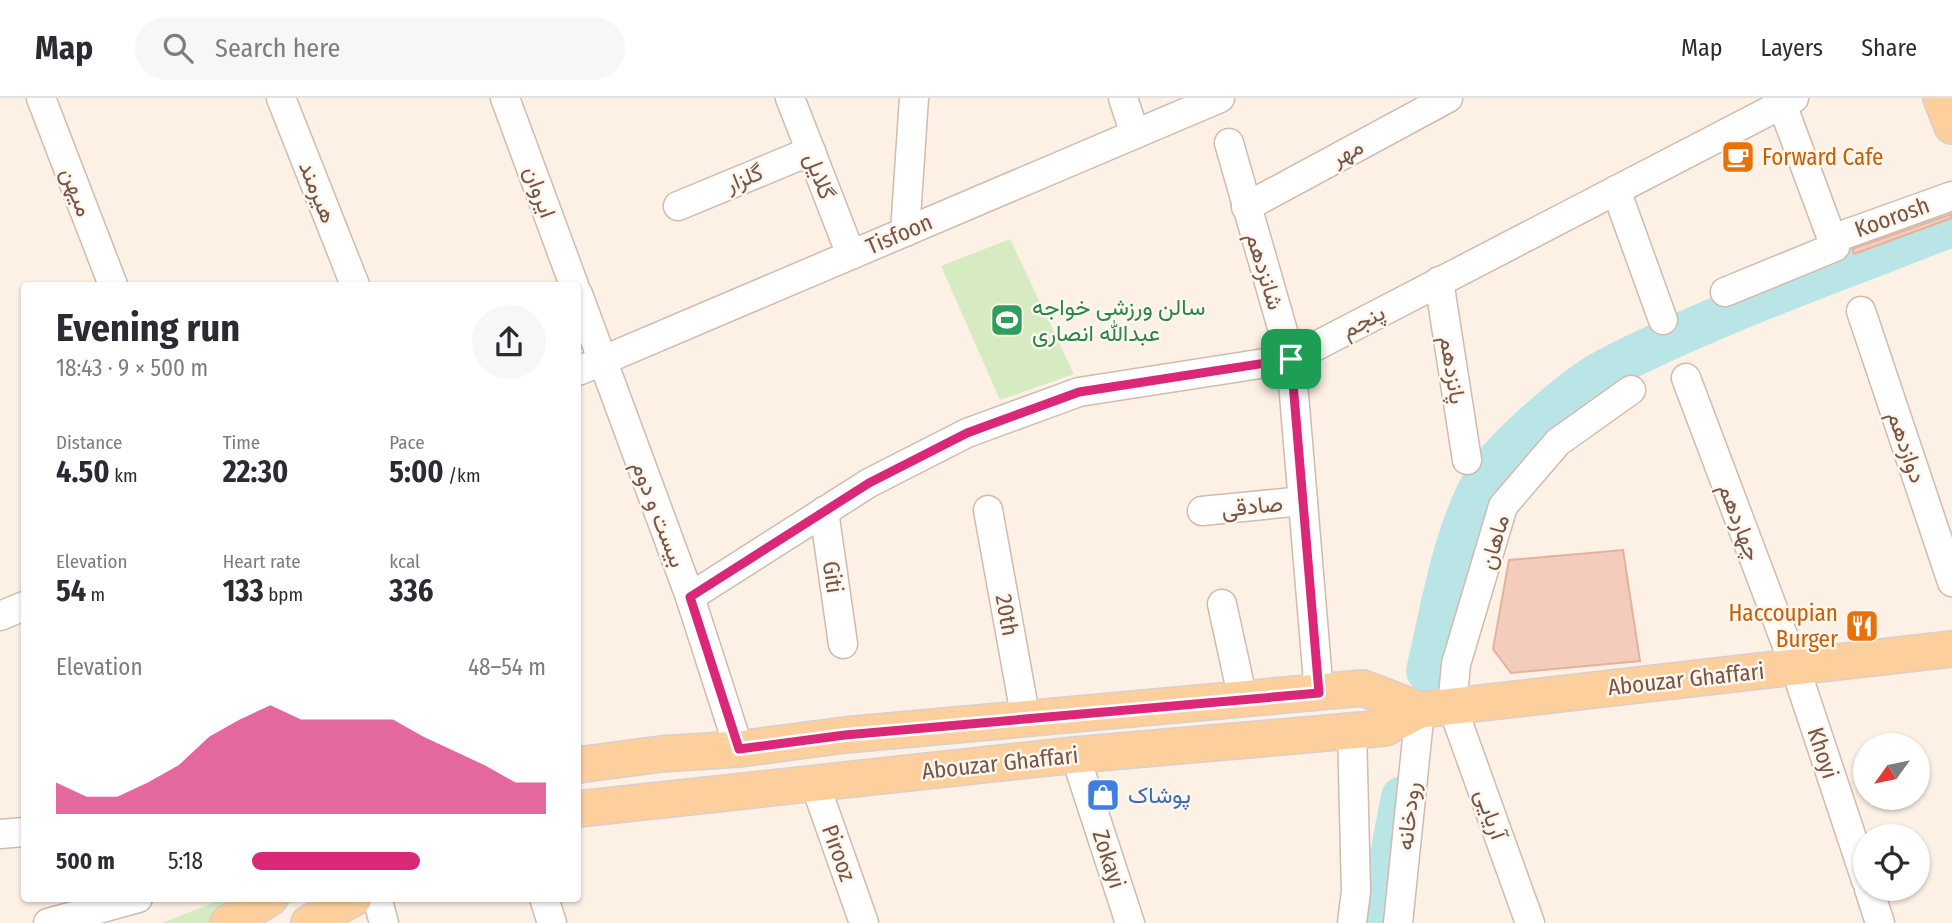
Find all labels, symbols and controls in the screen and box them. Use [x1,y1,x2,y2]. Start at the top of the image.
search box [135,17,625,80]
text: Map [35,28,93,68]
icon: search [159,29,197,67]
text: Search here [215,33,340,64]
text: Map [1681,34,1723,62]
text: Layers [1761,34,1823,62]
text: Share [1861,34,1917,62]
street label: مهر [1325,132,1368,173]
cafe icon: Forward Cafe [1719,138,1757,176]
place label: Forward Cafe [1762,143,1883,171]
street label: گلایل [798,149,842,203]
street label: هیرمند [292,157,343,227]
street label: گلزار [720,158,767,199]
street label: ایروان [517,162,562,222]
street label: میهن [54,164,99,221]
street label: Koorosh [1851,191,1933,243]
street label: Tisfoon [862,208,936,260]
street label: شانزدهم [1239,229,1290,313]
place label: سالن ورزشی خواجه عبدالله انصاری [1032,293,1205,348]
street label: پنجم [1336,298,1390,346]
sports icon: سالن ورزشی خواجه عبدالله انصاری [988,301,1026,339]
text: Evening run [56,305,240,351]
button: share [472,305,546,379]
pin [1261,329,1321,389]
street label: پانزدهم [1432,334,1472,406]
icon: arrive [1272,340,1310,378]
text: 18:43 · 9 × 500 m [56,354,208,382]
street label: دوازدهم [1881,407,1932,487]
text: Distance [56,431,123,454]
text: Time [223,431,260,454]
text: Pace [389,431,425,454]
text: 4.50 [56,454,110,490]
text: 22:30 [223,454,288,490]
text: 5:00 [389,454,444,490]
street label: بیست و دوم [625,457,692,572]
text: km [110,464,138,487]
text: /km [444,464,481,487]
street label: چهاردهم [1711,479,1768,565]
street label: صادقی [1220,489,1284,523]
street label: ماهان [1473,511,1515,573]
text: Elevation [56,550,128,573]
text: Heart rate [223,550,301,573]
text: kcal [389,550,420,573]
street label: Giti [817,559,849,595]
text: 54 [56,573,86,609]
text: 133 [223,573,264,609]
text: 336 [389,573,433,609]
text: m [86,583,105,606]
text: bpm [264,583,303,606]
street label: 20th [990,592,1024,638]
place label: Haccoupian Burger [1728,599,1838,653]
restaurant icon: Haccoupian Burger [1843,607,1881,645]
text: Elevation [56,653,143,681]
text: 48–54 m [468,653,546,681]
street label: Abouzar Ghaffari [1606,657,1766,701]
street label: Khoyi [1802,724,1844,782]
north arrow [1853,733,1930,810]
map controls [1853,733,1930,901]
street label: Abouzar Ghaffari [920,741,1080,785]
shop icon: پوشاک [1084,776,1122,814]
street label: رودخانه [1390,780,1427,852]
place label: پوشاک [1128,781,1191,811]
street label: آریایی [1468,785,1514,845]
street label: Pirooz [816,821,862,885]
button: locate [1853,824,1930,901]
street label: Zokayi [1086,826,1132,892]
text: 500 m [56,847,115,875]
text: 5:18 [168,847,203,875]

